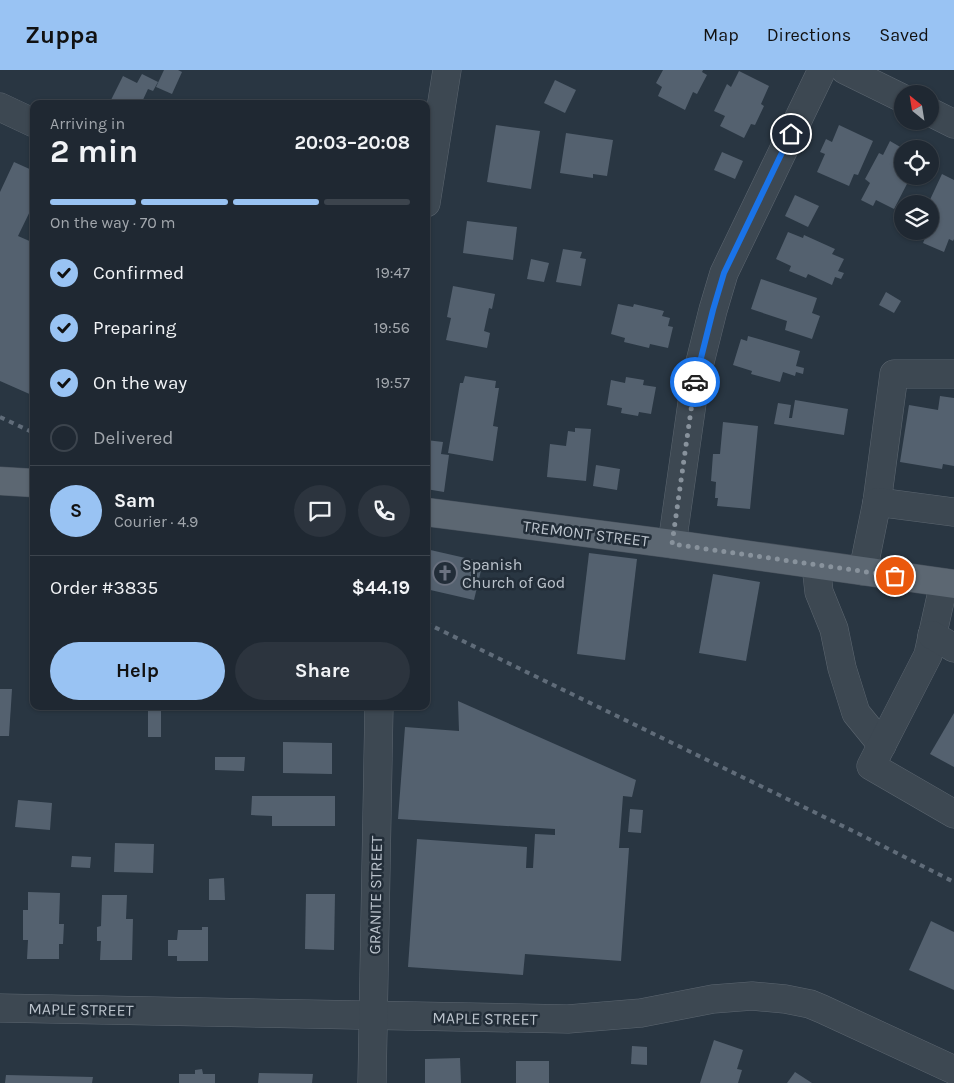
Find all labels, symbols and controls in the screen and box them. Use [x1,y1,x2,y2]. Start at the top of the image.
text: Zuppa [25,21,98,49]
text: Map [703,24,739,46]
text: Directions [767,24,851,46]
text: Saved [879,24,929,46]
north arrow [894,85,939,130]
map controls [894,85,939,240]
pin [770,113,812,155]
text: Arriving in [50,114,125,133]
icon: home [777,120,805,148]
text: 20:03–20:08 [295,132,410,154]
text: 2 min [50,133,138,170]
button: locate [894,140,939,185]
button: layers [894,195,939,240]
text: On the way · 70 m [50,213,176,232]
icon: check [50,259,78,287]
text: Confirmed [93,262,184,284]
text: 19:47 [375,263,410,282]
icon: check [50,314,78,342]
text: Preparing [93,317,176,339]
text: 19:56 [374,318,410,337]
courier [670,357,720,407]
icon: car [681,368,709,396]
icon: check [50,369,78,397]
text: On the way [93,372,187,394]
text: 19:57 [375,373,410,392]
text: Delivered [93,427,173,449]
button: chat [294,485,346,537]
button: phone [358,485,410,537]
text: Sam [114,490,155,512]
text: S [70,500,82,522]
text: Courier · 4.9 [114,512,198,531]
street label: TREMONT STREET [522,516,650,551]
place label: Spanish Church of God [462,555,565,592]
pin [874,555,916,597]
church icon: Spanish Church of God [432,560,458,586]
icon: bag [881,562,909,590]
text: Order #3835 [50,577,158,599]
text: $44.19 [352,577,410,599]
button: Help [50,642,225,700]
button: Share [235,642,410,700]
street label: GRANITE STREET [365,835,386,955]
street label: MAPLE STREET [28,999,134,1020]
street label: MAPLE STREET [432,1008,538,1029]

